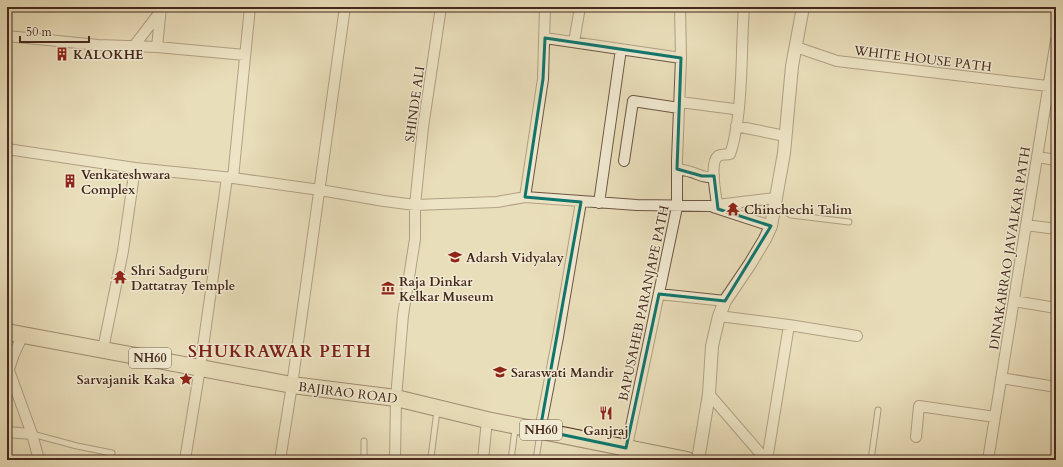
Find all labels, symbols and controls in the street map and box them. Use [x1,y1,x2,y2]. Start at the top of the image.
scale bar [20,18,89,44]
text: 50 m [26,24,53,40]
street label: WHITE HOUSE PATH [852,41,993,76]
building icon: KALOKHE [54,46,70,62]
place label: KALOKHE [73,46,143,64]
street label: SHINDE ALI [401,65,429,143]
street label: DINAKARRAO JAVALKAR PATH [985,145,1035,351]
place label: Venkateshwara Complex [81,166,171,199]
building icon: Venkateshwara Complex [62,173,78,189]
temple icon: Chinchechi Talim [725,201,741,217]
place label: Chinchechi Talim [744,201,852,219]
street label: BAPUSAHEB PARANJAPE PATH [614,203,674,403]
school or university icon: Adarsh Vidyalay [447,249,463,265]
place label: Adarsh Vidyalay [466,249,564,267]
place label: Shri Sadguru Dattatray Temple [131,262,235,295]
temple icon: Shri Sadguru Dattatray Temple [112,269,128,285]
place label: Raja Dinkar Kelkar Museum [399,273,494,306]
museum icon: Raja Dinkar Kelkar Museum [380,280,396,296]
district label: SHUKRAWAR PETH [188,340,372,363]
road number: NH60 [129,348,171,368]
school or university icon: Saraswati Mandir [492,364,508,380]
place label: Saraswati Mandir [511,364,615,382]
place label: Sarvajanik Kaka [77,371,176,389]
place icon: Sarvajanik Kaka [178,371,194,387]
street label: BAJIRAO ROAD [297,378,399,408]
restaurant icon: Ganjraj [598,405,614,421]
road number: NH60 [520,420,562,440]
place label: Ganjraj [583,422,629,440]

